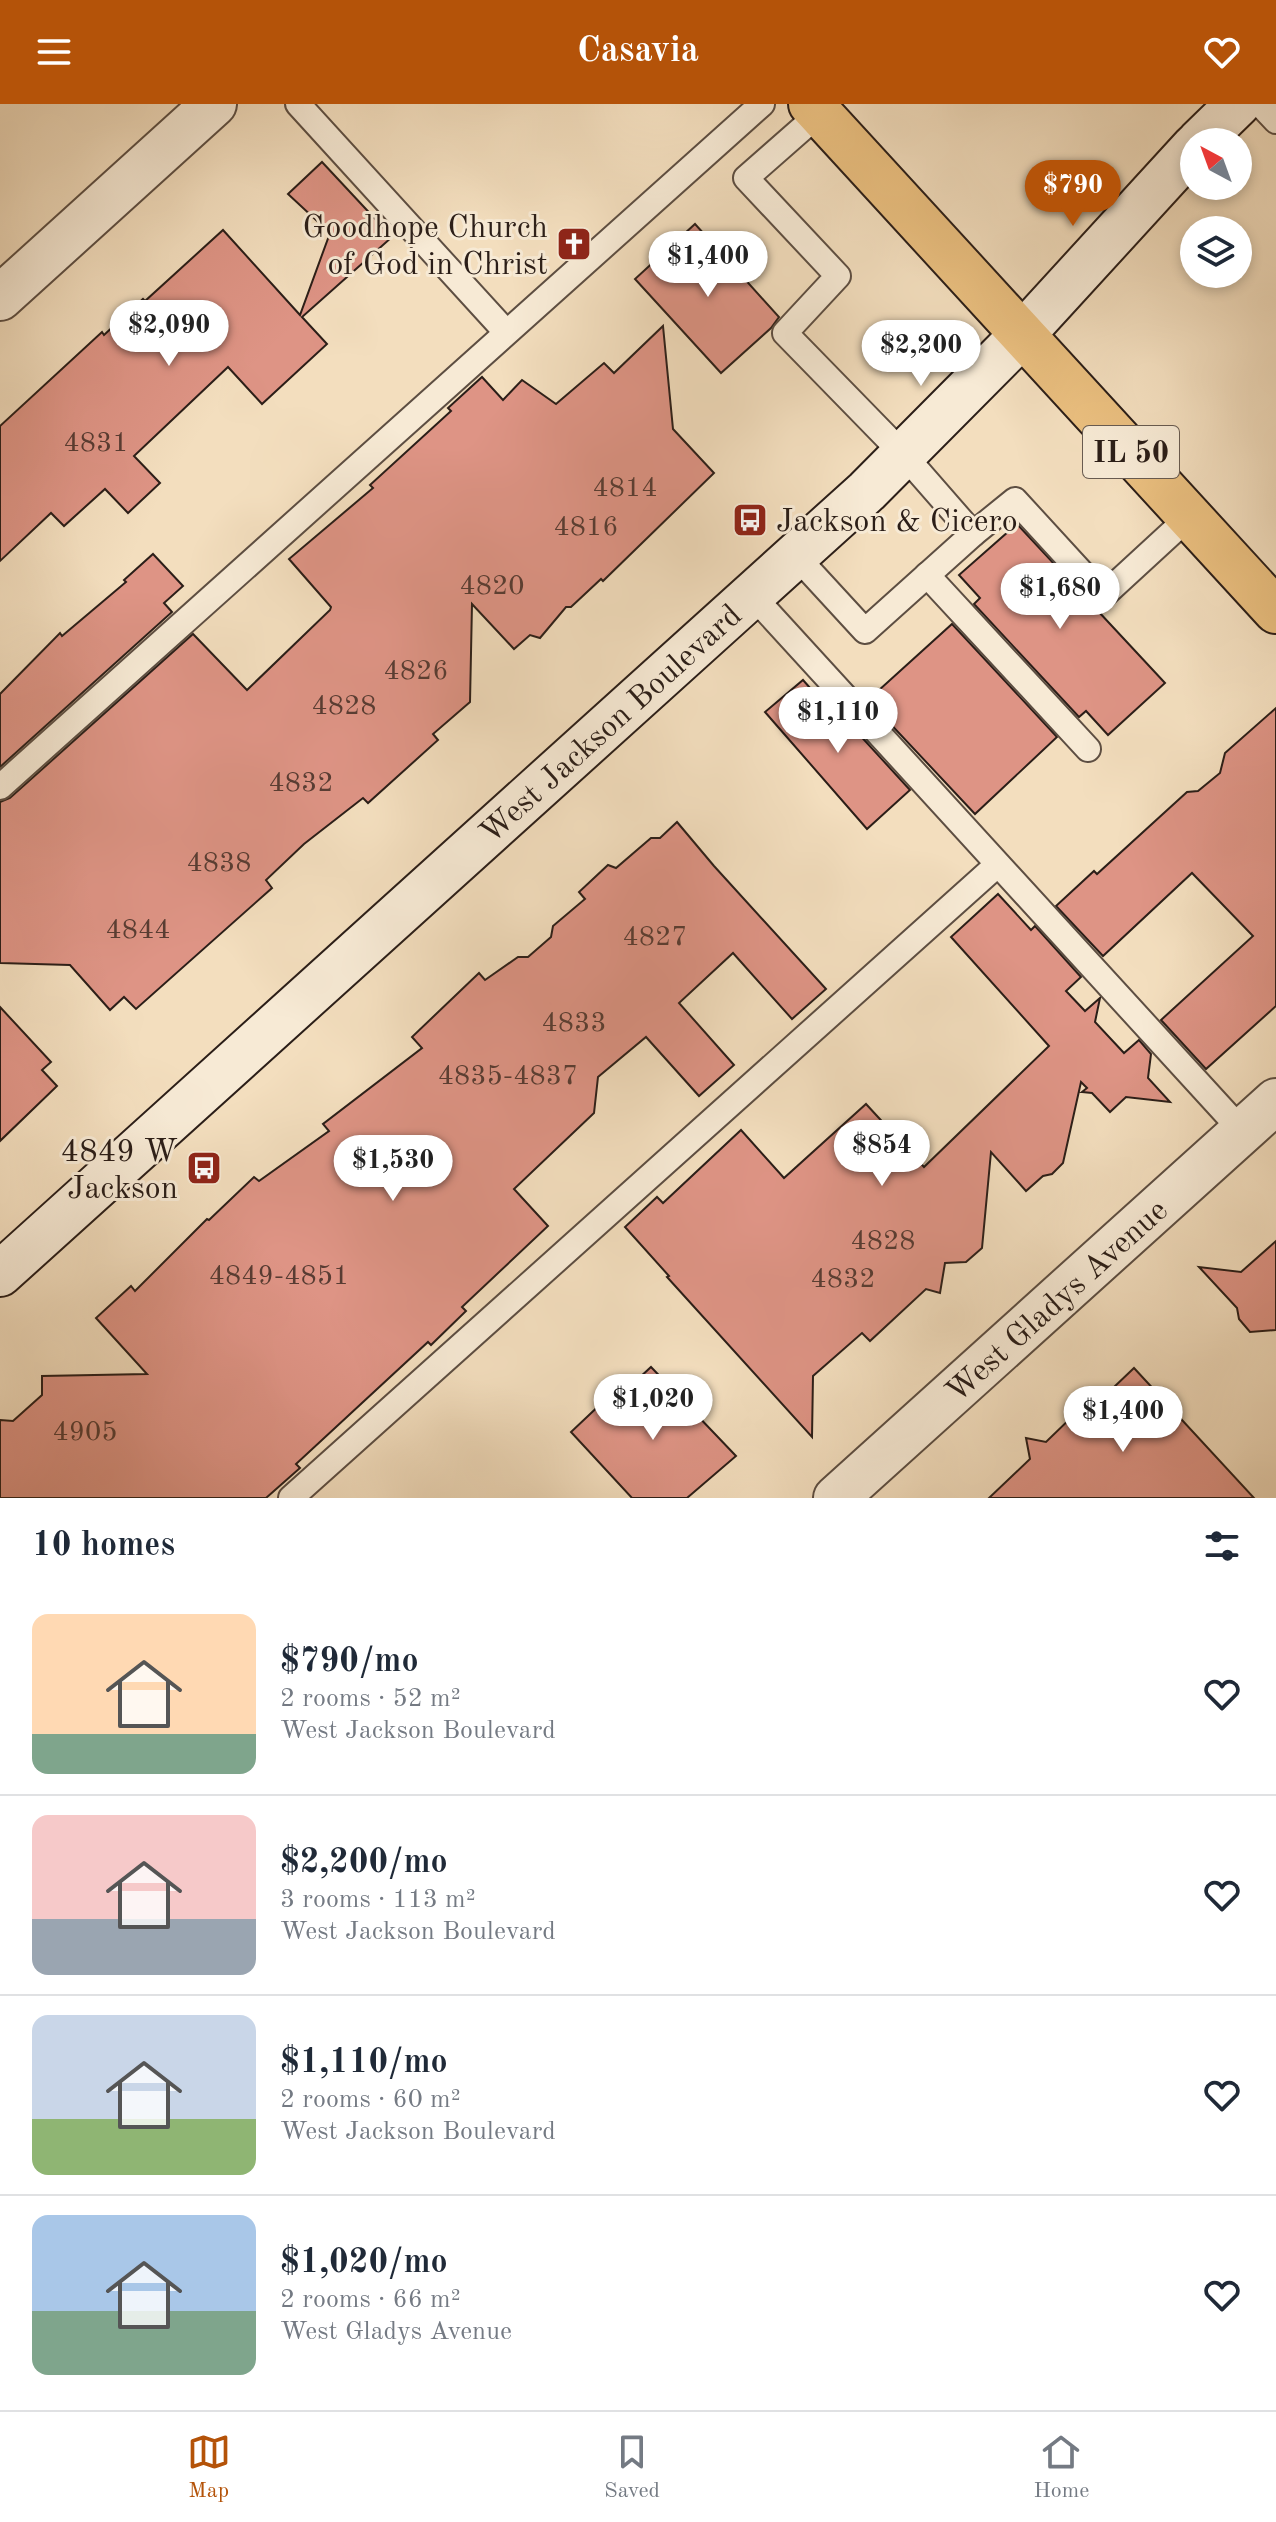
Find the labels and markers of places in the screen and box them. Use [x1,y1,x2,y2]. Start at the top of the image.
pin: $790 [1026,160,1120,228]
place label: Goodhope Church of God in Christ [303,213,548,282]
church icon: Goodhope Church of God in Christ [555,225,593,263]
pin: $1,400 [643,231,773,299]
pin: $2,090 [104,300,234,368]
pin: $2,200 [856,320,986,388]
bus stop icon: Jackson & Cicero [731,501,769,539]
place label: Jackson & Cicero [776,507,1018,539]
pin: $1,680 [995,563,1125,631]
pin: $1,110 [773,687,903,755]
pin: $854 [835,1120,929,1188]
pin: $1,530 [328,1135,458,1203]
place label: 4849 W Jackson [61,1137,178,1206]
bus stop icon: 4849 W Jackson [185,1149,223,1187]
pin: $1,020 [588,1374,718,1442]
pin: $1,400 [1058,1386,1188,1454]

